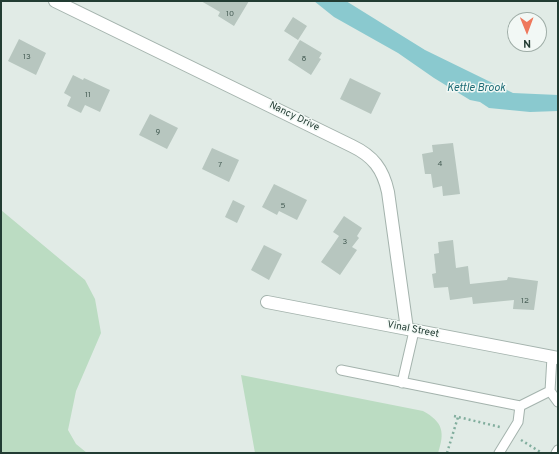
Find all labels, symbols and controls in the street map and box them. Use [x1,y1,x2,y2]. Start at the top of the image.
house number: 10 [226,9,234,19]
north arrow [507,12,547,52]
text: N [523,36,531,50]
house number: 13 [23,52,31,62]
house number: 8 [302,54,306,64]
water label: Kettle Brook [447,82,505,96]
house number: 11 [85,90,91,100]
street label: Nancy Drive [267,100,321,134]
house number: 9 [156,127,160,137]
house number: 4 [438,159,442,169]
house number: 7 [218,160,222,170]
house number: 5 [281,201,285,211]
house number: 3 [343,237,347,247]
house number: 12 [521,296,529,306]
street label: Vinal Street [386,319,440,341]

